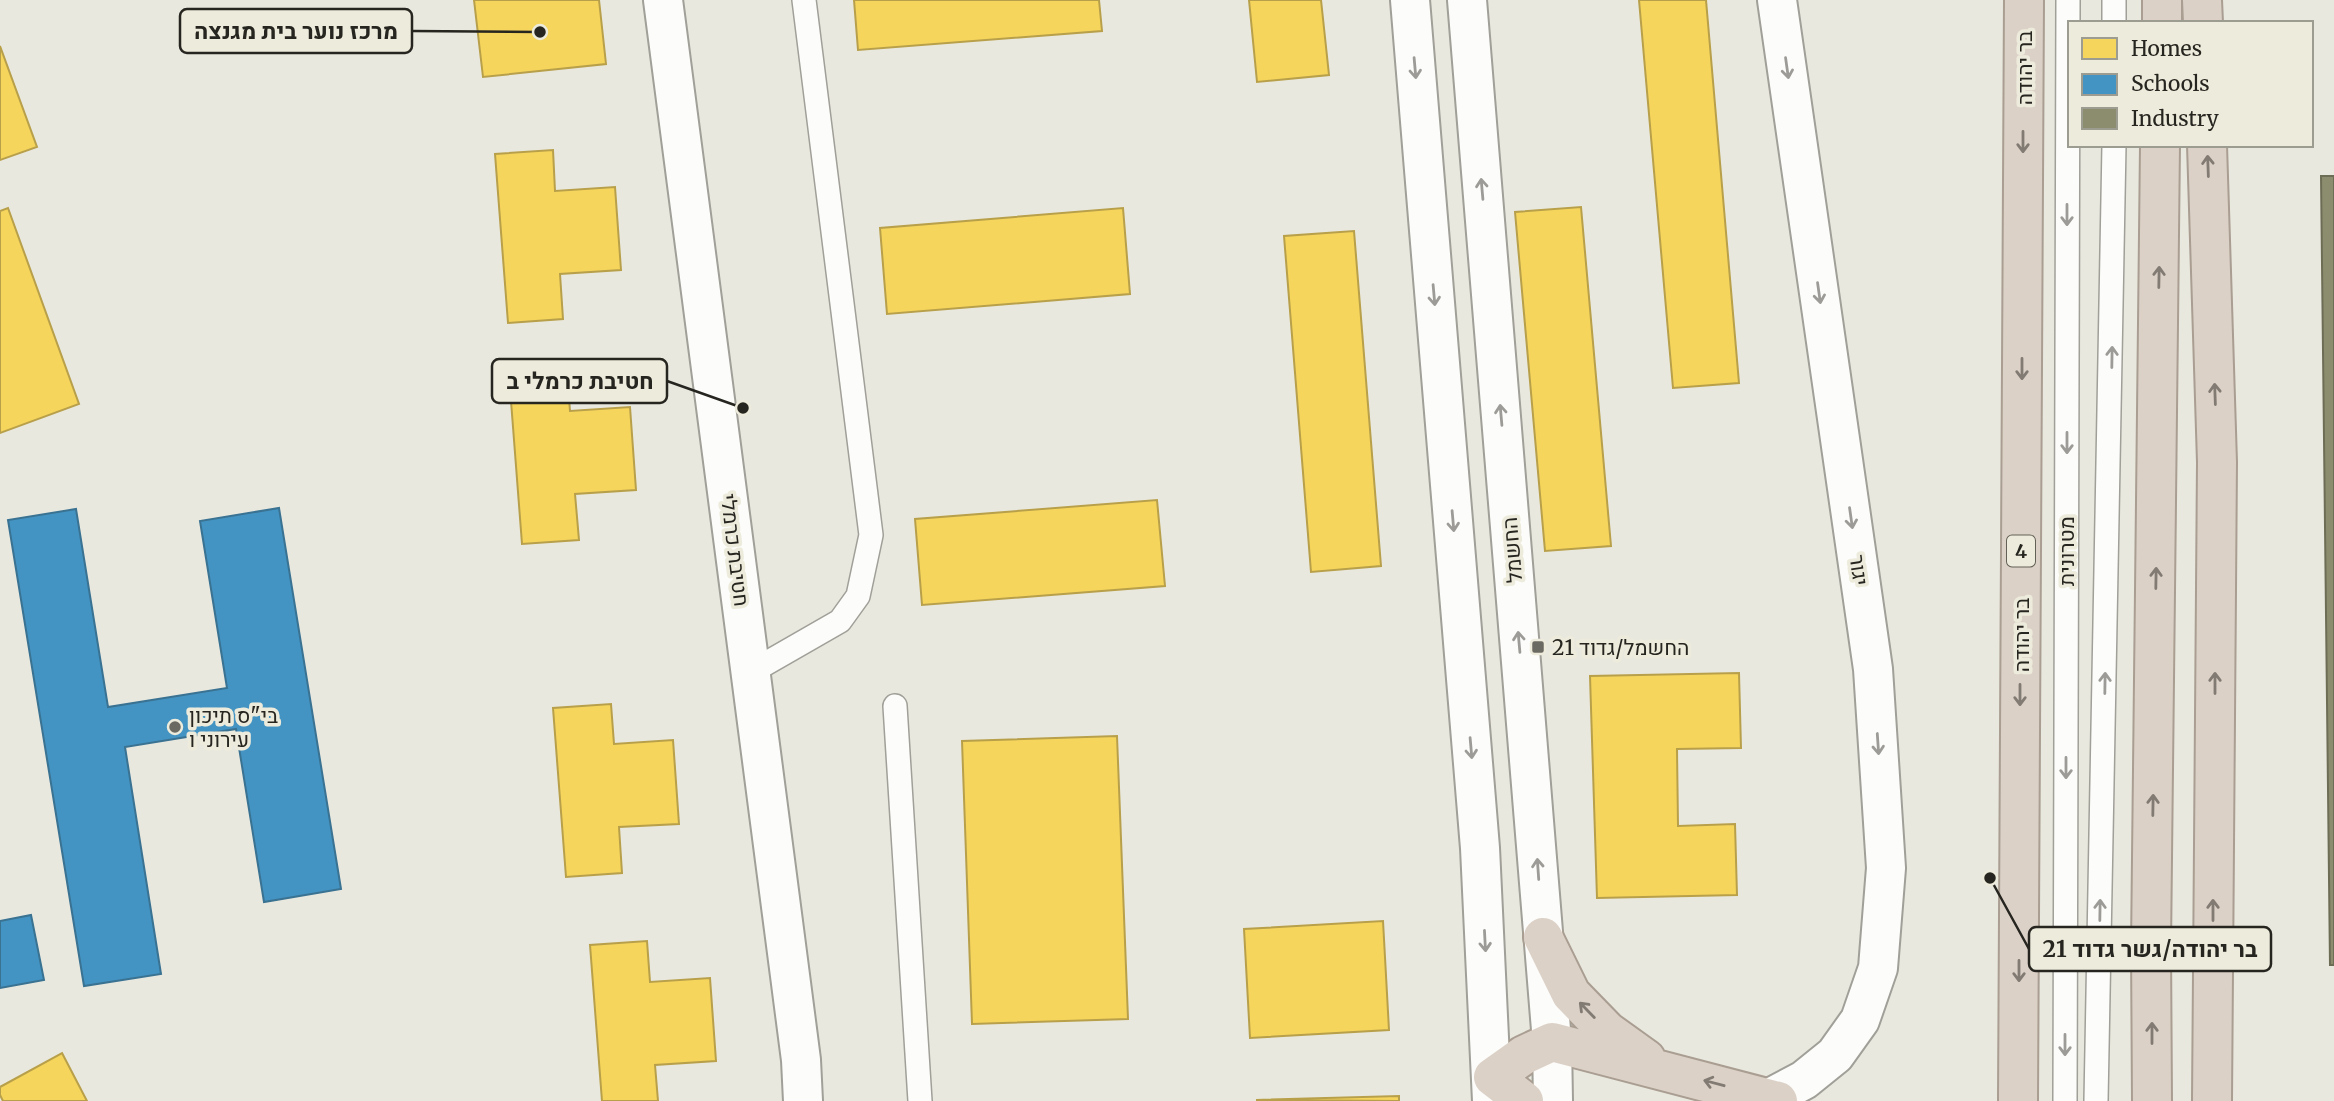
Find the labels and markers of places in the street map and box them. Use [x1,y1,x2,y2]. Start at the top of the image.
callout: מרכז נוער בית מגנצה [180,9,412,53]
callout: חטיבת כרמלי ב [492,359,667,403]
place label: החשמל/גדוד 21 [1552,634,1689,661]
marker: החשמל/גדוד 21 [1530,639,1546,655]
place label: בי"ס תיכון עירוני ו [189,702,278,753]
marker: בי"ס תיכון עירוני ו [167,719,183,735]
callout: בר יהודה/גשר גדוד 21 [2029,927,2271,971]

